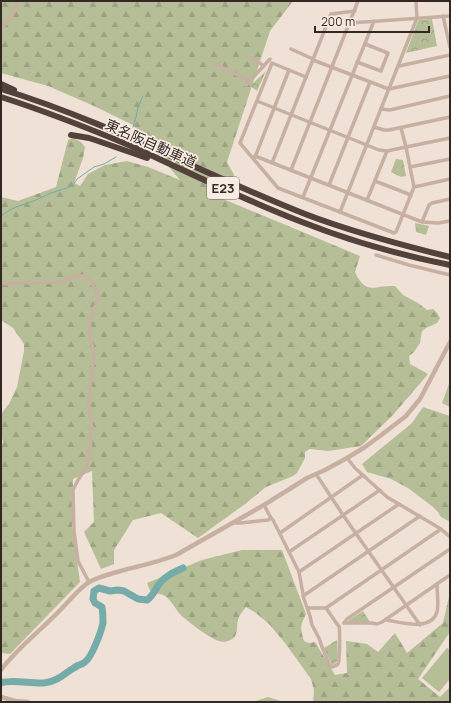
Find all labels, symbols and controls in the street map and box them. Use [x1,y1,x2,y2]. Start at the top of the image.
scale bar [315,8,429,34]
text: 200 m [321,13,355,30]
street label: 東名阪自動車道 [102,114,200,172]
road number: E23 [207,177,239,199]

